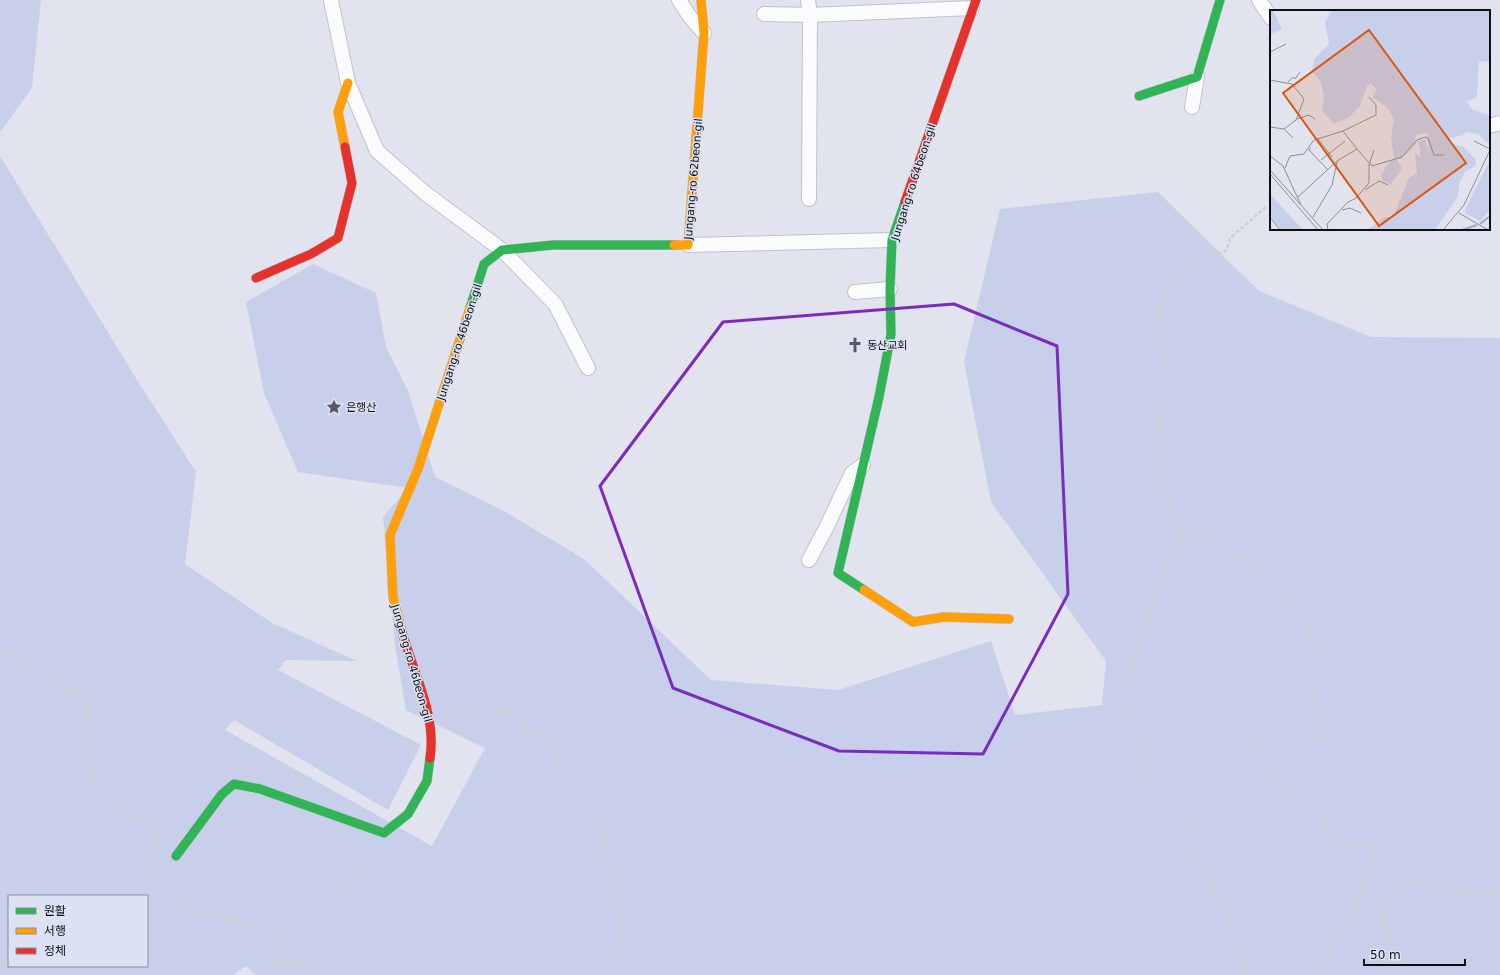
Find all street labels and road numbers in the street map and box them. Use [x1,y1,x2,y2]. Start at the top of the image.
street label: Jungang-ro 62beon-gil [682,118,705,241]
street label: Jungang-ro 64beon-gil [888,122,938,243]
street label: Jungang-ro 46beon-gil [434,282,484,403]
street label: Jungang-ro 46beon-gil [388,602,435,723]

